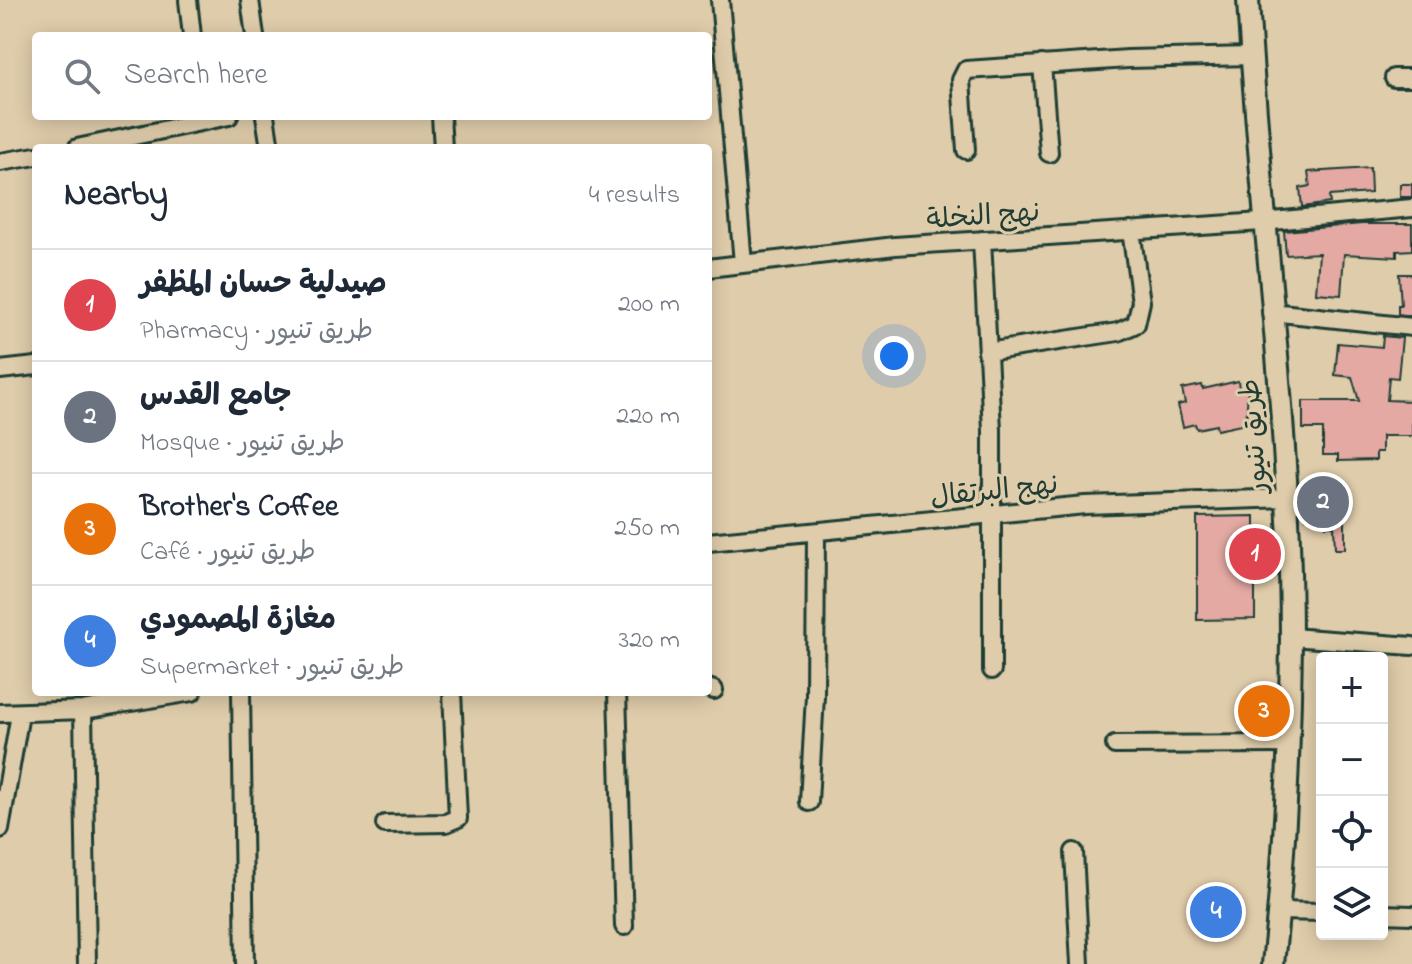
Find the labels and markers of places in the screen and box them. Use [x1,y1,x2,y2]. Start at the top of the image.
pin: 2 [1297,472,1349,532]
pin: 1 [1229,524,1281,584]
pin: 3 [1238,681,1290,741]
pin: 4 [1190,882,1242,942]

